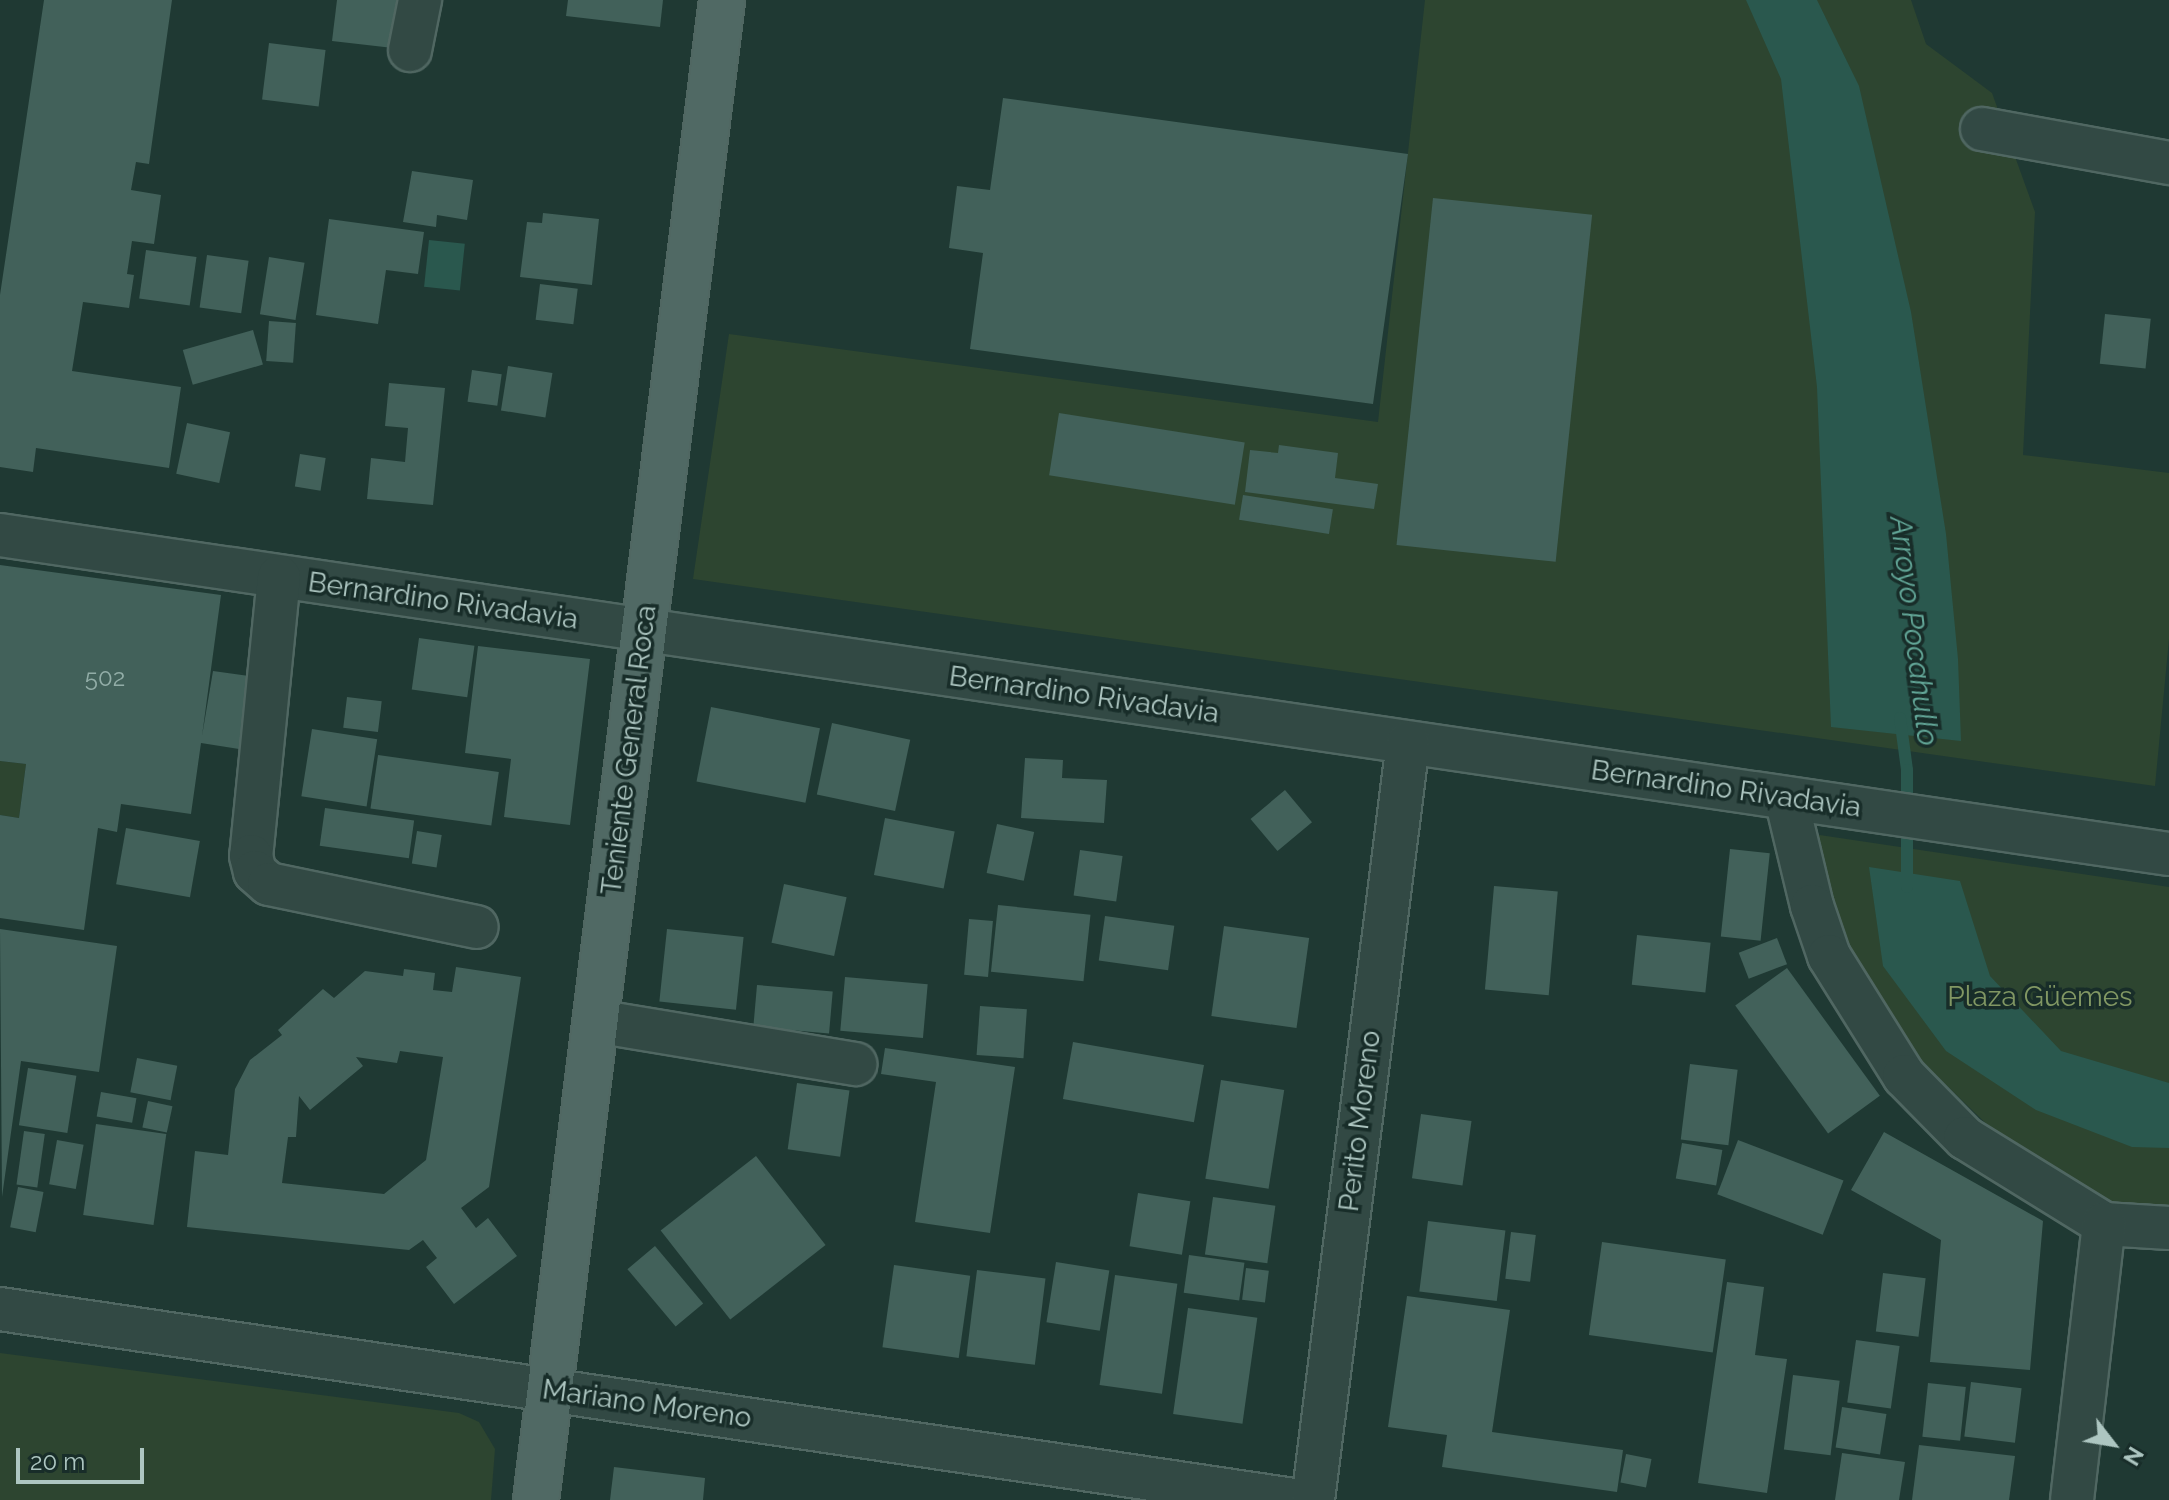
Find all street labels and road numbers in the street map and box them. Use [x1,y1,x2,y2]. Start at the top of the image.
street label: Bernardino Rivadavia [306,565,580,637]
street label: Teniente General Roca [595,603,663,897]
street label: Bernardino Rivadavia [947,659,1221,731]
street label: Bernardino Rivadavia [1589,753,1863,825]
street label: Perito Moreno [1332,1029,1388,1213]
street label: Mariano Moreno [540,1373,754,1435]

